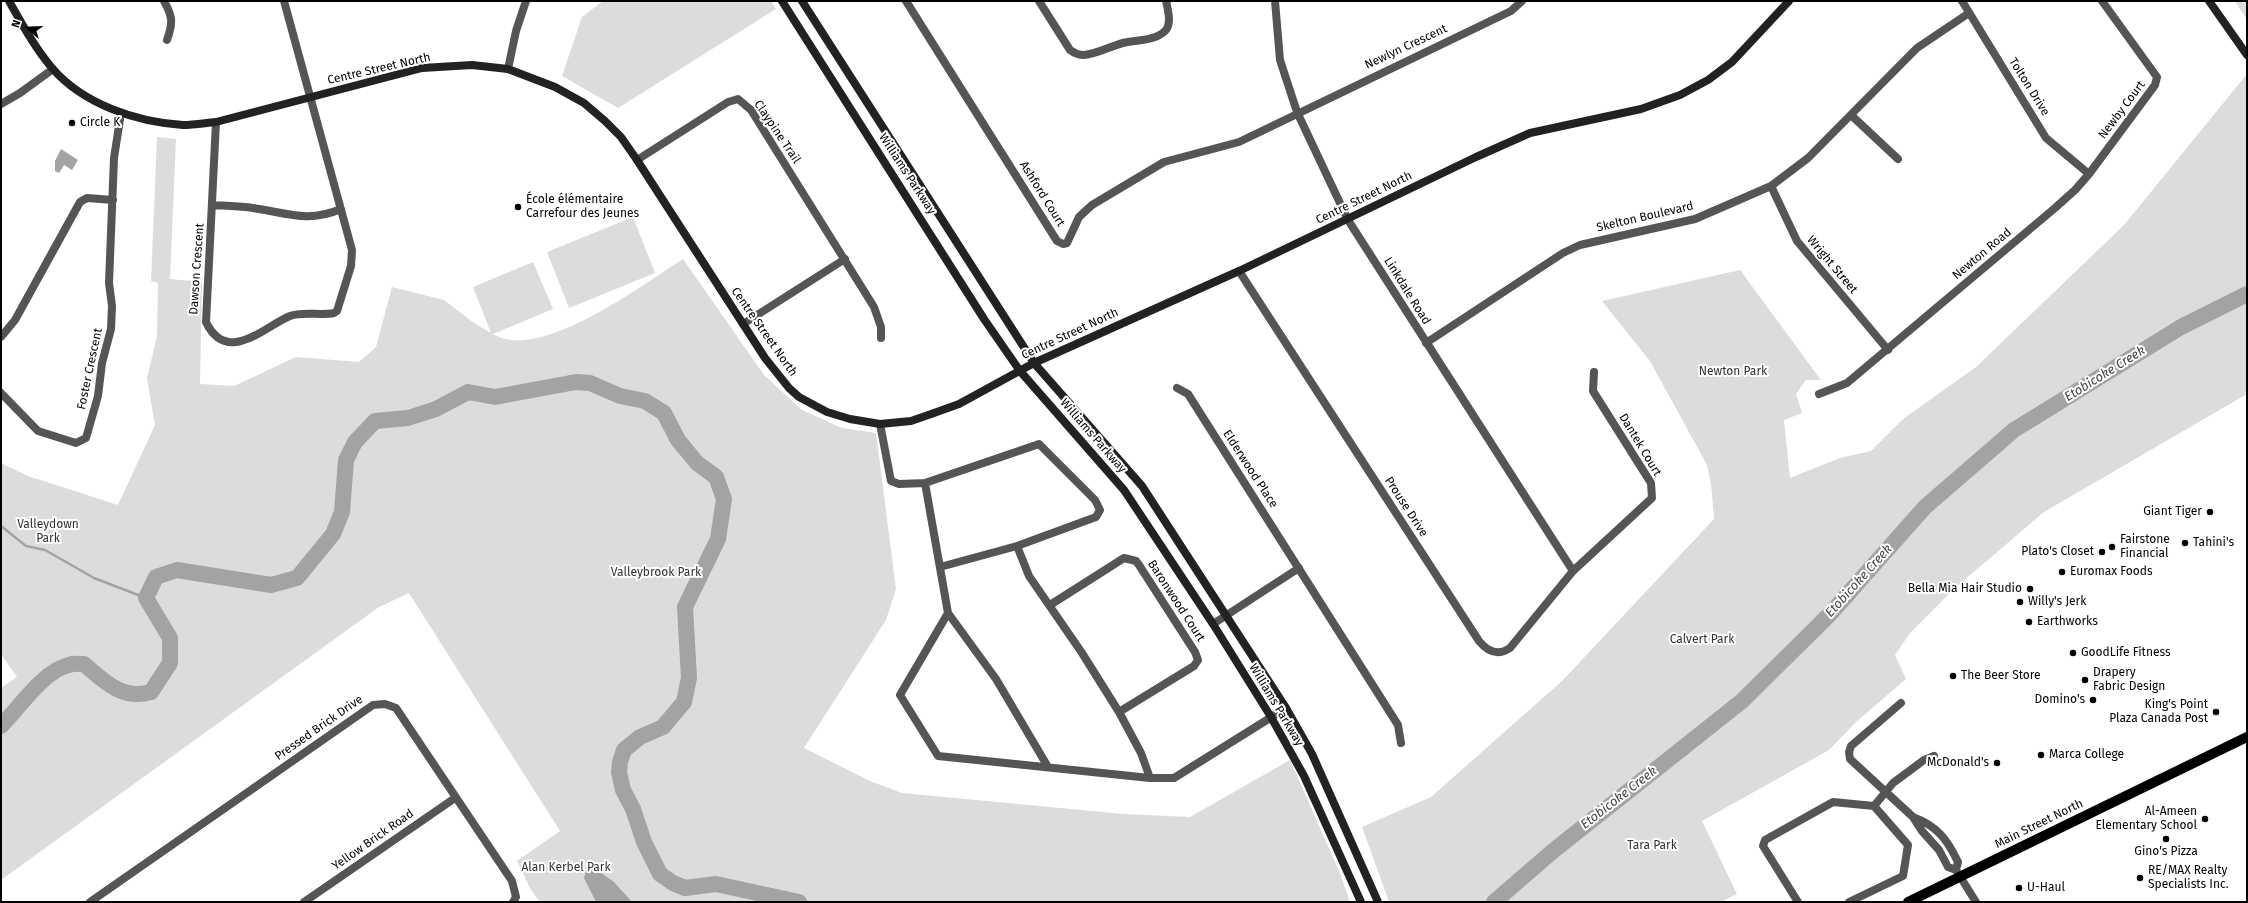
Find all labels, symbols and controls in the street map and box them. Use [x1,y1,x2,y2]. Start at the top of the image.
north arrow [8,8,48,48]
text: N [9,18,24,30]
street label: Newlyn Crescent [1363,22,1449,72]
street label: Centre Street North [326,50,432,88]
street label: Tolton Drive [2006,55,2052,119]
street label: Newby Court [2096,78,2148,142]
street label: Claypine Trail [751,98,803,166]
place label: Circle K [80,116,120,130]
marker: Circle K [67,118,77,128]
street label: Williams Parkway [875,131,939,217]
street label: Ashford Court [1016,159,1068,229]
street label: Centre Street North [1314,168,1414,228]
place label: École élémentaire Carrefour des Jeunes [526,193,639,221]
street label: Skelton Boulevard [1595,199,1695,235]
marker: École élémentaire Carrefour des Jeunes [513,202,523,212]
street label: Dawson Crescent [187,223,207,315]
street label: Newton Road [1950,225,2014,283]
street label: Wright Street [1804,233,1860,297]
street label: Linkdale Road [1381,255,1433,327]
street label: Centre Street North [728,285,800,379]
street label: Centre Street North [1019,305,1121,363]
street label: Foster Crescent [74,327,106,411]
water label: Etobicoke Creek [2062,343,2148,405]
park label: Newton Park [1699,365,1767,379]
street label: Williams Parkway [1057,396,1129,476]
street label: Dantek Court [1616,411,1664,479]
street label: Elderwood Place [1219,427,1281,511]
street label: Prouse Drive [1381,474,1431,540]
place label: Giant Tiger [2143,505,2202,519]
marker: Giant Tiger [2205,507,2215,517]
park label: Valleydown Park [17,518,79,546]
place label: Fairstone Financial [2120,533,2170,561]
place label: Tahini's [2193,536,2234,550]
marker: Tahini's [2180,538,2190,548]
water label: Etobicoke Creek [1822,541,1896,621]
marker: Fairstone Financial [2107,542,2117,552]
place label: Plato's Closet [2021,545,2094,559]
marker: Plato's Closet [2097,547,2107,557]
street label: Baronwood Court [1144,557,1208,645]
place label: Euromax Foods [2070,565,2153,579]
park label: Valleybrook Park [611,566,701,580]
marker: Euromax Foods [2057,567,2067,577]
place label: Bella Mia Hair Studio [1908,582,2022,596]
marker: Bella Mia Hair Studio [2025,584,2035,594]
place label: Willy's Jerk [2028,595,2086,609]
marker: Willy's Jerk [2015,597,2025,607]
place label: Earthworks [2037,615,2098,629]
marker: Earthworks [2024,617,2034,627]
park label: Calvert Park [1670,633,1734,647]
place label: GoodLife Fitness [2081,646,2171,660]
marker: GoodLife Fitness [2068,648,2078,658]
street label: Williams Parkway [1246,661,1306,749]
place label: Drapery Fabric Design [2093,666,2165,694]
place label: The Beer Store [1961,669,2041,683]
marker: The Beer Store [1948,671,1958,681]
marker: Drapery Fabric Design [2080,675,2090,685]
street label: Pressed Brick Drive [272,692,366,764]
place label: Domino's [2035,693,2085,707]
marker: Domino's [2088,695,2098,705]
place label: King's Point Plaza Canada Post [2109,698,2208,726]
marker: King's Point Plaza Canada Post [2211,707,2221,717]
place label: Marca College [2049,748,2124,762]
marker: Marca College [2036,750,2046,760]
place label: McDonald's [1927,756,1989,770]
marker: McDonald's [1992,758,2002,768]
water label: Etobicoke Creek [1578,763,1660,833]
street label: Main Street North [1993,796,2085,852]
place label: Al-Ameen Elementary School [2095,805,2197,833]
street label: Yellow Brick Road [329,807,417,873]
marker: Al-Ameen Elementary School [2200,814,2210,824]
marker: Gino's Pizza [2161,834,2171,844]
park label: Tara Park [1627,839,1677,853]
place label: Gino's Pizza [2134,845,2198,859]
park label: Alan Kerbel Park [521,861,611,875]
place label: RE/MAX Realty Specialists Inc. [2148,864,2229,892]
marker: RE/MAX Realty Specialists Inc. [2135,873,2145,883]
place label: U-Haul [2027,881,2065,895]
marker: U-Haul [2014,883,2024,893]

